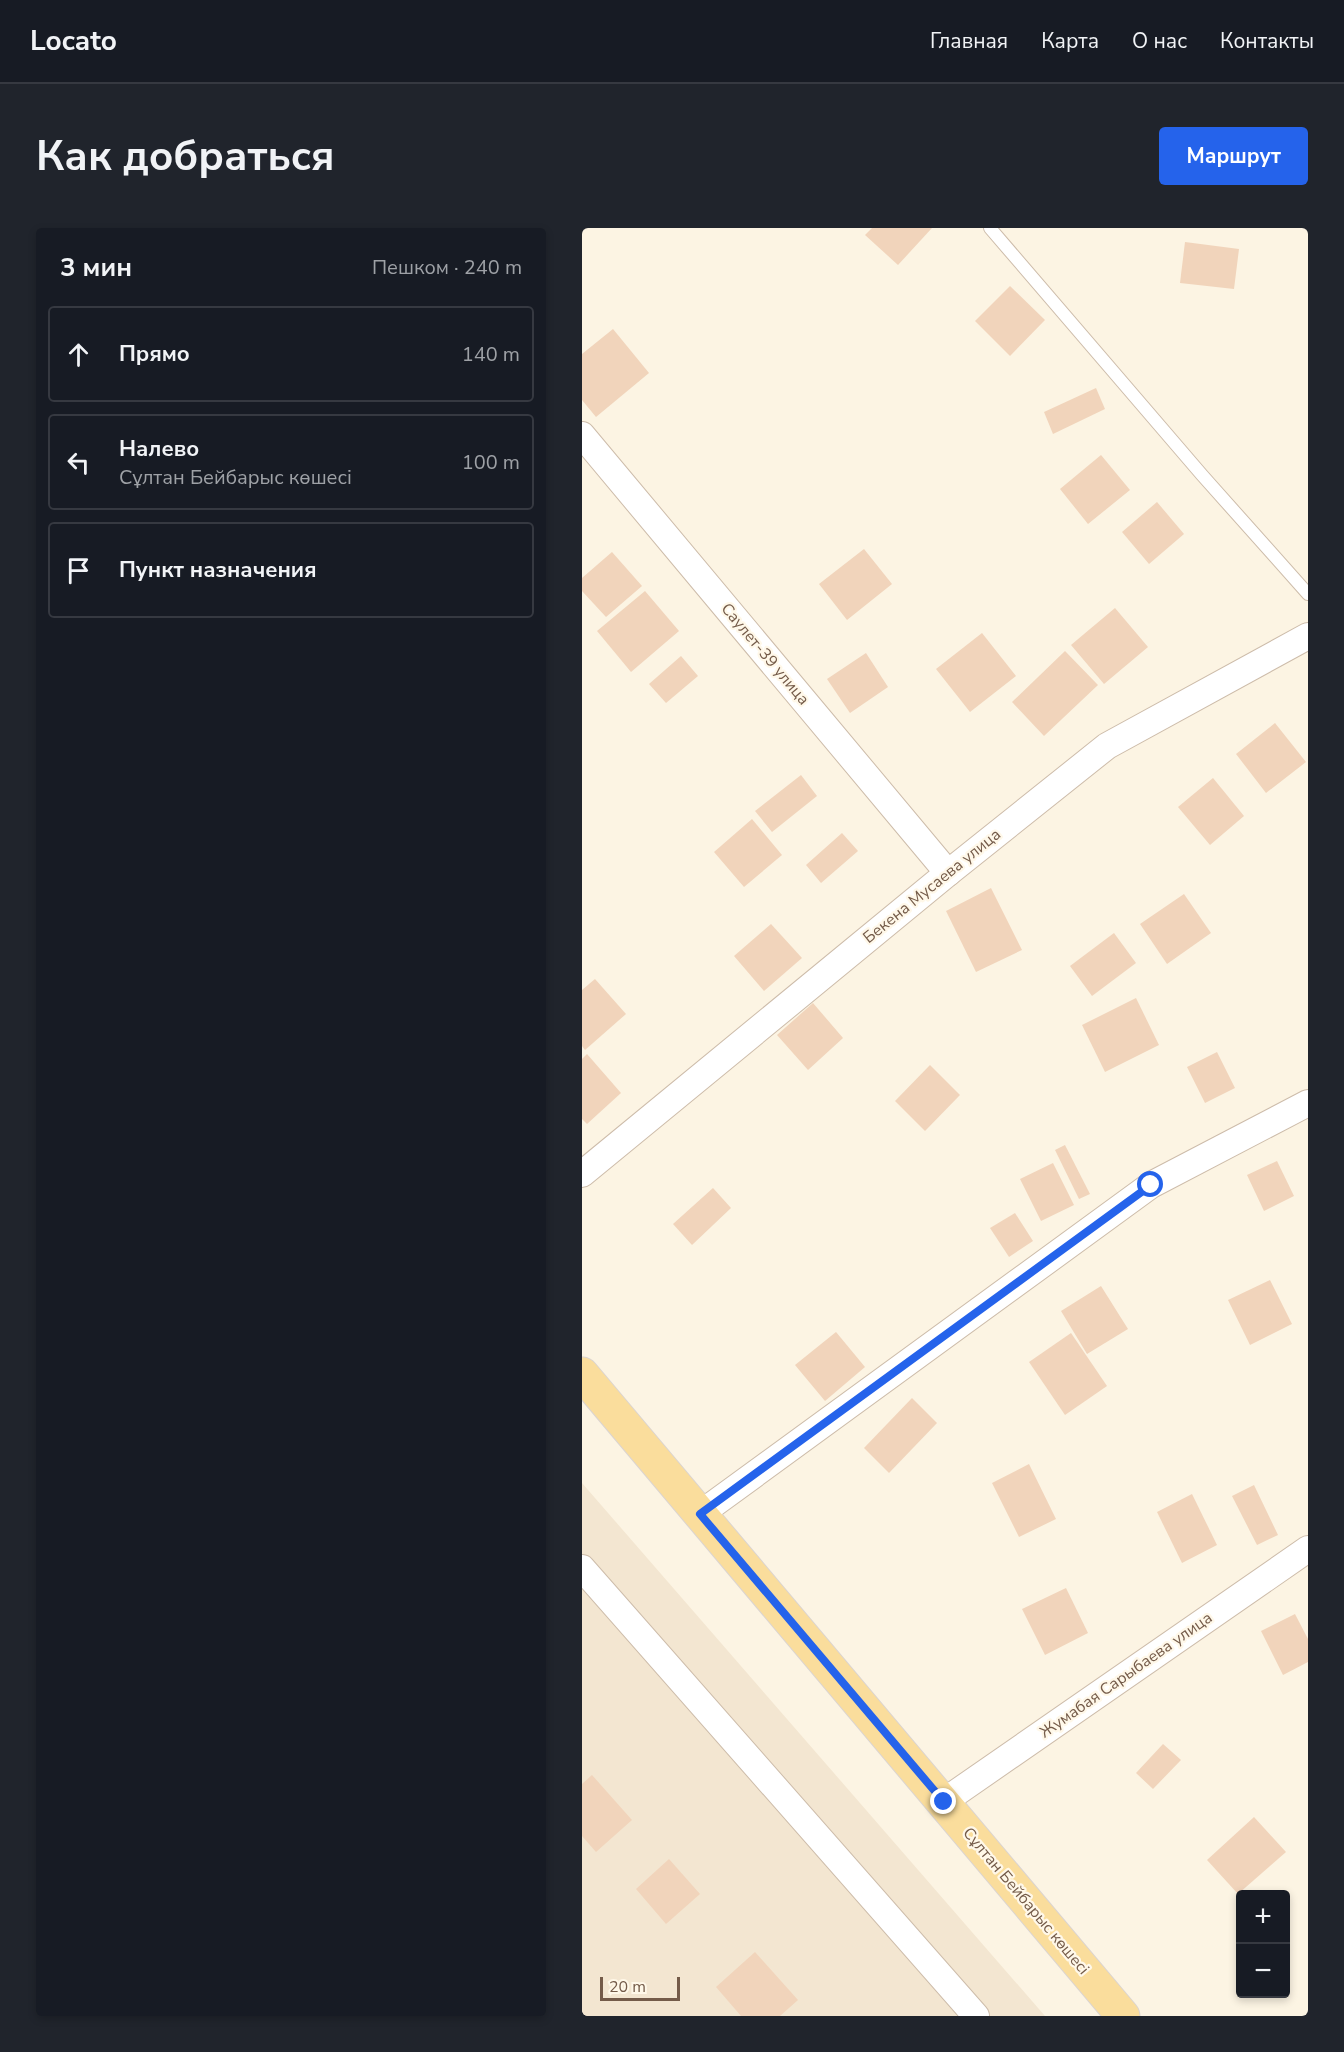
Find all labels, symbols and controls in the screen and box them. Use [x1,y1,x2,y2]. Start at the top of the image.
text: Locato [30,22,117,60]
text: Главная [930,27,1008,55]
text: Карта [1041,27,1099,55]
text: О нас [1132,27,1187,55]
text: Контакты [1220,27,1314,55]
button: Маршрут [1159,127,1308,185]
text: Как добраться [36,128,335,185]
text: 3 мин [60,250,132,285]
text: Пешком · 240 m [372,254,522,281]
icon: ahead [62,338,95,371]
text: Прямо [119,339,190,369]
text: 140 m [462,341,520,368]
text: Налево [119,434,199,464]
icon: left [62,446,95,479]
text: 100 m [462,449,520,476]
text: Сұлтан Бейбарыс көшесі [119,464,352,491]
icon: arrive [62,554,95,587]
text: Пункт назначения [119,555,317,585]
street label: Саулет-39 улица [716,598,814,710]
street label: Бекена Мусаева улица [858,824,1006,948]
route start [1137,1171,1163,1197]
street label: Жумабая Сарыбаева улица [1035,1607,1217,1743]
route end [930,1788,956,1814]
street label: Сұлтан Бейбарыс көшесі [958,1823,1094,1979]
map controls [1236,1890,1290,1998]
button: + [1236,1890,1290,1944]
button: − [1236,1944,1290,1998]
scale bar [600,1974,680,2002]
text: 20 m [609,1976,646,1998]

